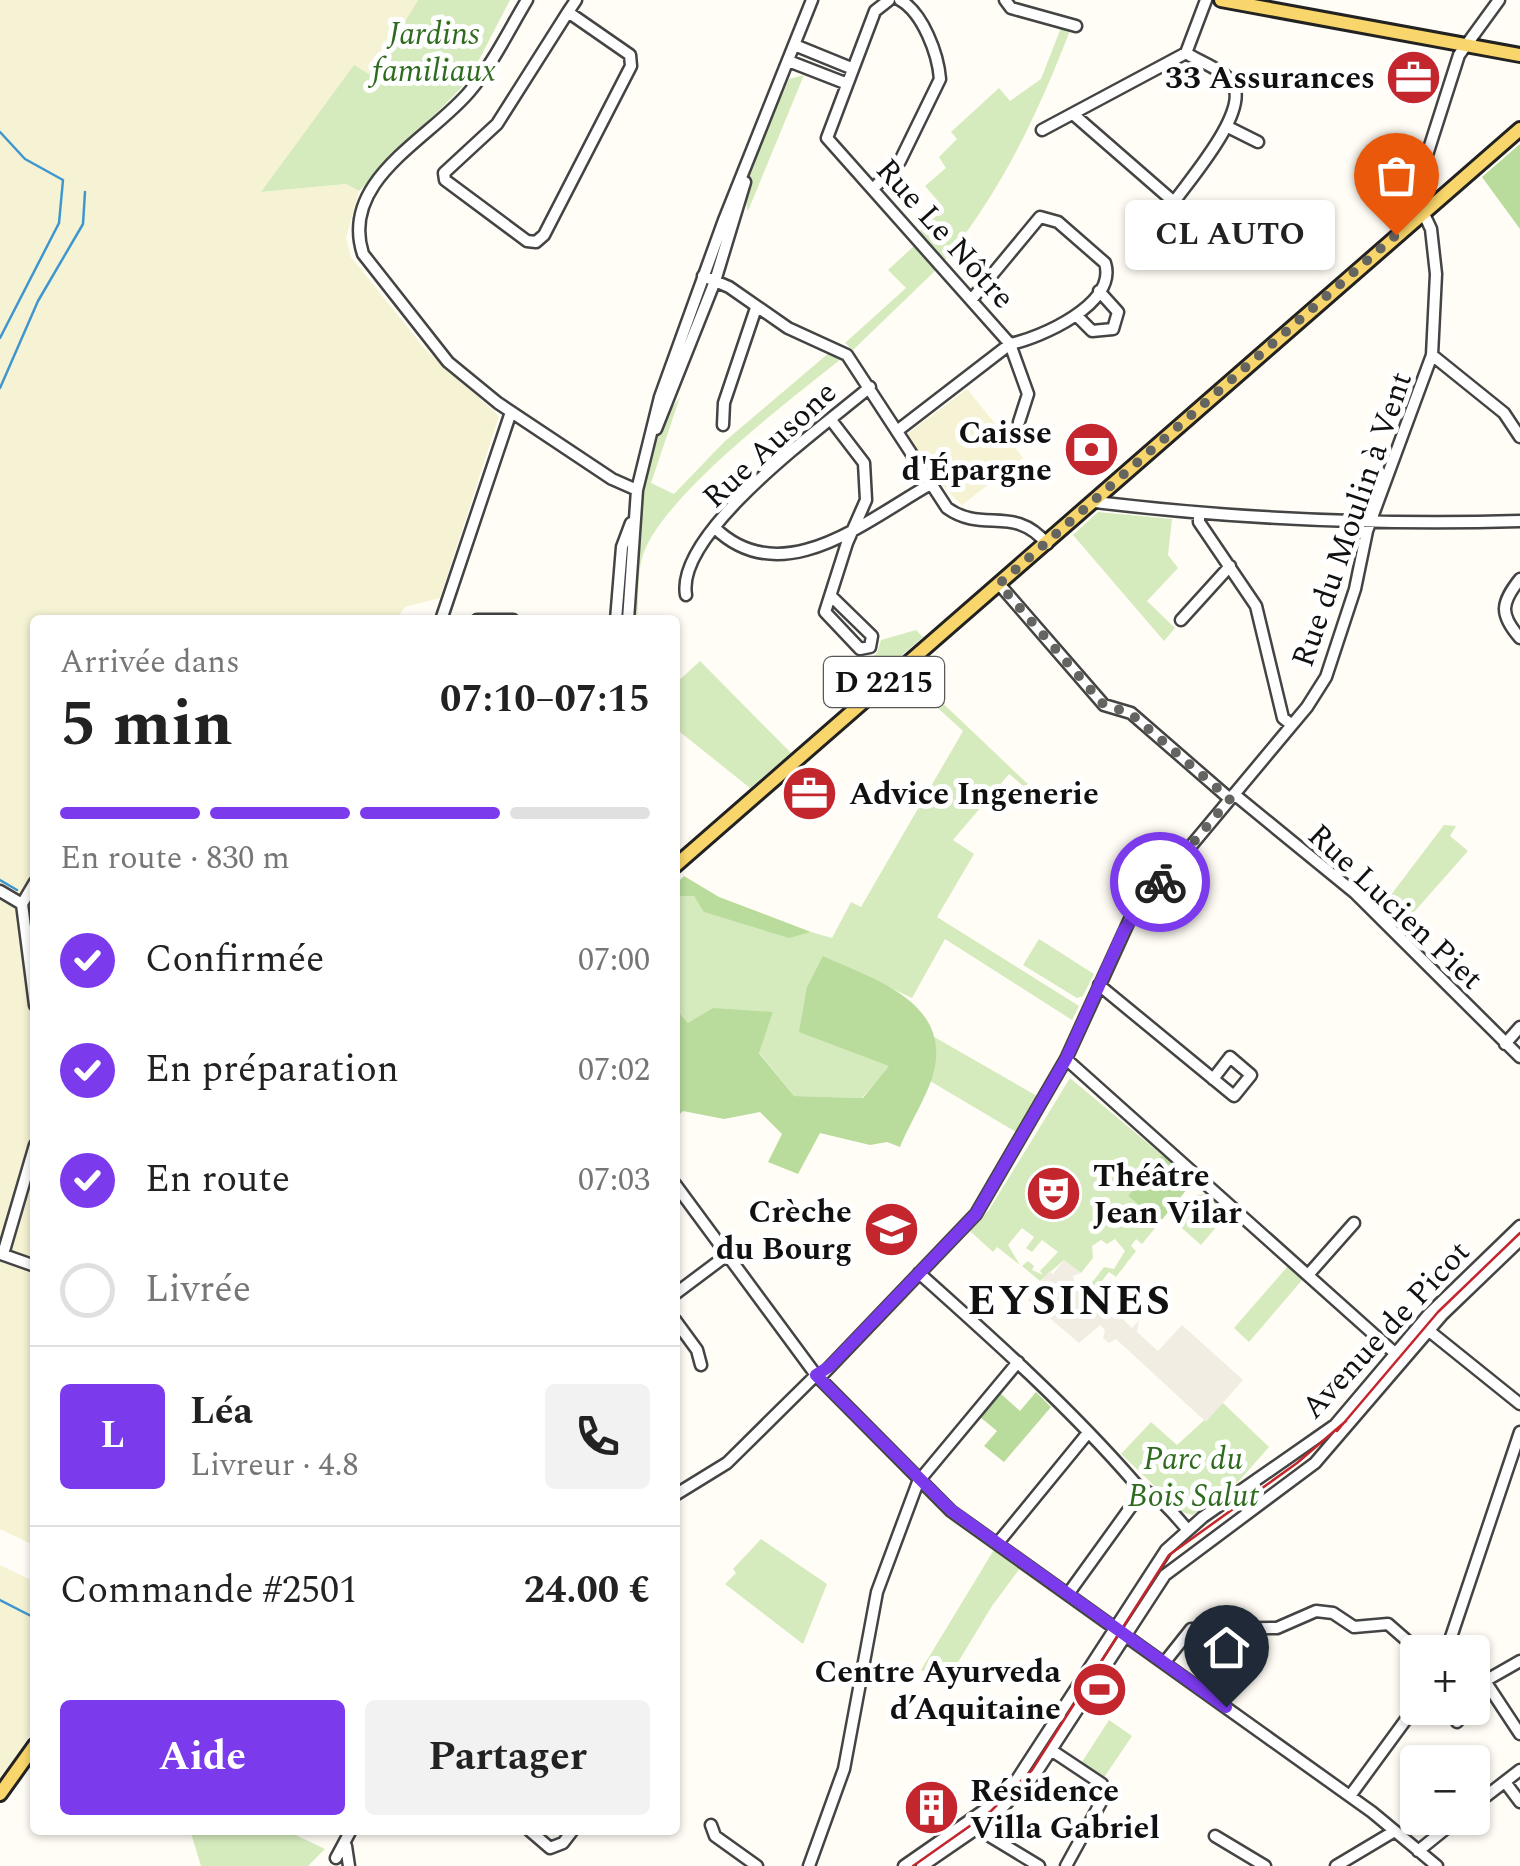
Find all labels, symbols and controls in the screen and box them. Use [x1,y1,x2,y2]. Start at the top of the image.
park label: Jardins familiaux [367,10,496,96]
office icon: 33 Assurances [1384,47,1444,107]
place label: 33 Assurances [1165,54,1375,103]
pin [1354,133,1439,236]
street label: Rue Le Nôtre [863,147,1026,321]
icon: bag [1369,148,1424,203]
callout: CL AUTO [1126,200,1336,270]
text: CL AUTO [1155,210,1305,259]
street label: Rue du Moulin à Vent [1279,365,1426,674]
street label: Rue Ausone [691,370,849,521]
place label: Caisse d'Épargne [902,409,1052,495]
bank icon: Caisse d'Épargne [1061,420,1121,480]
text: Arrivée dans [60,638,240,687]
road number: D 2215 [824,657,944,707]
text: 07:10–07:15 [440,671,650,729]
text: 5 min [60,675,233,774]
office icon: Advice Ingenerie [780,763,840,823]
place label: Advice Ingenerie [849,770,1099,819]
street label: Rue Lucien Piet [1296,812,1494,1002]
courier [1110,832,1210,932]
text: En route · 830 m [60,834,290,883]
icon: bike [1133,855,1188,910]
text: Confirmée [145,931,324,989]
icon: check [60,933,115,988]
text: 07:00 [578,936,650,985]
text: En préparation [145,1041,399,1099]
icon: check [60,1043,115,1098]
text: 07:02 [578,1046,650,1095]
text: En route [145,1151,290,1209]
place label: Théâtre Jean Vilar [1093,1152,1242,1238]
icon: check [60,1153,115,1208]
text: 07:03 [578,1156,650,1205]
theatre icon: Théâtre Jean Vilar [1024,1163,1084,1223]
place label: Crèche du Bourg [716,1188,852,1274]
school or university icon: Crèche du Bourg [861,1199,921,1259]
street label: Avenue de Picot [1290,1229,1482,1431]
text: Livrée [145,1261,251,1319]
district label: EYSINES [967,1270,1173,1333]
text: Léa [190,1383,253,1441]
button: phone [545,1384,650,1489]
text: L [100,1407,125,1465]
park label: Parc du Bois Salut [1127,1435,1259,1521]
text: Livreur · 4.8 [190,1441,358,1490]
text: Commande #2501 [60,1562,358,1620]
text: 24.00 € [524,1562,650,1620]
pin [1184,1605,1269,1708]
icon: home [1199,1620,1254,1675]
map controls [1400,1635,1490,1835]
button: + [1400,1635,1490,1725]
place label: Centre Ayurveda d’Aquitaine [814,1648,1062,1734]
sports icon: Centre Ayurveda d’Aquitaine [1070,1659,1130,1719]
button: Aide [60,1700,345,1815]
button: Partager [365,1700,650,1815]
button: − [1400,1745,1490,1835]
place label: Résidence Villa Gabriel [970,1767,1160,1853]
building icon: Résidence Villa Gabriel [901,1778,961,1838]

